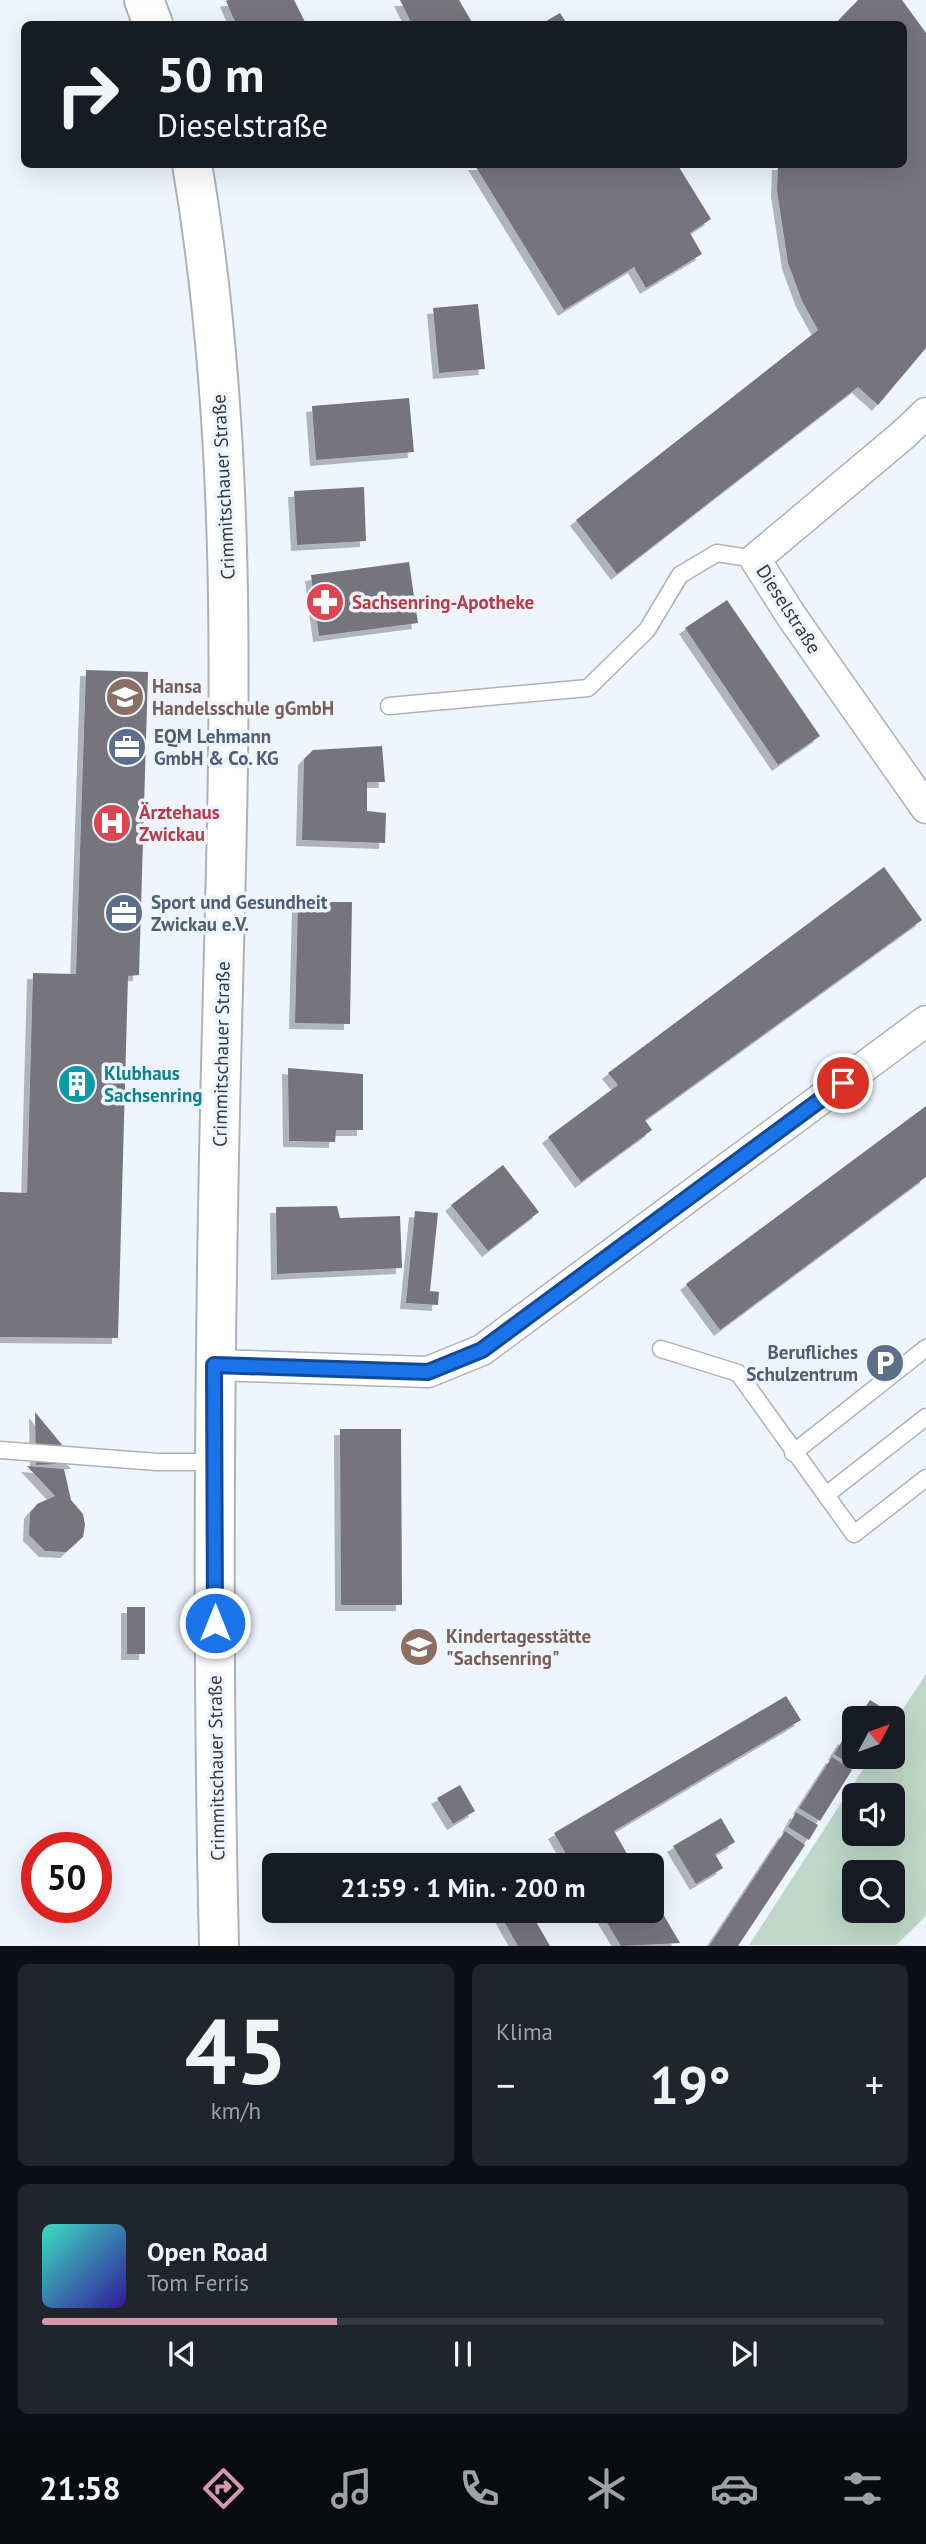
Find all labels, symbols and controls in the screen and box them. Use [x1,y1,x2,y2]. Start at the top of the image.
text: 50 m [157,42,264,106]
icon: right [42,49,133,140]
text: Dieselstraße [157,104,328,146]
street label: Crimmitschauer Straße [206,394,240,580]
street label: Dieselstraße [751,560,827,658]
pharmacy icon: Sachsenring-Apotheke [304,581,346,623]
place label: Sachsenring-Apotheke [352,590,534,614]
place label: Hansa Handelsschule gGmbH [152,674,334,720]
school or university icon: Hansa Handelsschule gGmbH [104,676,146,718]
place label: EQM Lehmann GmbH & Co. KG [154,724,279,770]
office icon: EQM Lehmann GmbH & Co. KG [106,726,148,768]
place label: Ärztehaus Zwickau [139,800,220,846]
hospital icon: Ärztehaus Zwickau [91,802,133,844]
place label: Sport und Gesundheit Zwickau e.V. [151,890,328,936]
office icon: Sport und Gesundheit Zwickau e.V. [103,892,145,934]
street label: Crimmitschauer Straße [207,961,235,1147]
pin [813,1053,873,1113]
place label: Klubhaus Sachsenring [104,1061,202,1107]
building icon: Klubhaus Sachsenring [56,1063,98,1105]
icon: arrive [824,1064,862,1102]
place label: Berufliches Schulzentrum [746,1340,858,1386]
parking icon: Berufliches Schulzentrum [864,1342,906,1384]
position arrow [178,1586,252,1660]
place label: Kindertagesstätte "Sachsenring" [446,1624,591,1670]
school or university icon: Kindertagesstätte "Sachsenring" [398,1626,440,1668]
street label: Crimmitschauer Straße [202,1675,230,1861]
north arrow [842,1706,905,1769]
map controls [842,1706,905,1923]
button: sound [842,1783,905,1846]
speed limit sign: 50 [21,1832,112,1923]
button: search [842,1860,905,1923]
text: 21:59 · 1 Min. · 200 m [340,1871,586,1904]
text: 45 [184,1991,288,2109]
text: Klima [496,2017,553,2046]
text: 19° [649,2051,731,2118]
text: − [496,2060,515,2109]
text: + [865,2060,884,2109]
text: km/h [211,2096,261,2125]
text: Open Road [147,2235,268,2268]
text: Tom Ferris [147,2268,249,2297]
icon: previous [163,2335,201,2373]
icon: pause [444,2335,482,2373]
icon: next [725,2335,763,2373]
icon: directions [199,2464,248,2513]
icon: music [327,2464,376,2513]
icon: phone [455,2464,504,2513]
icon: climate [582,2464,631,2513]
icon: car [710,2464,759,2513]
icon: filters [838,2464,887,2513]
text: 21:58 [39,2467,121,2509]

